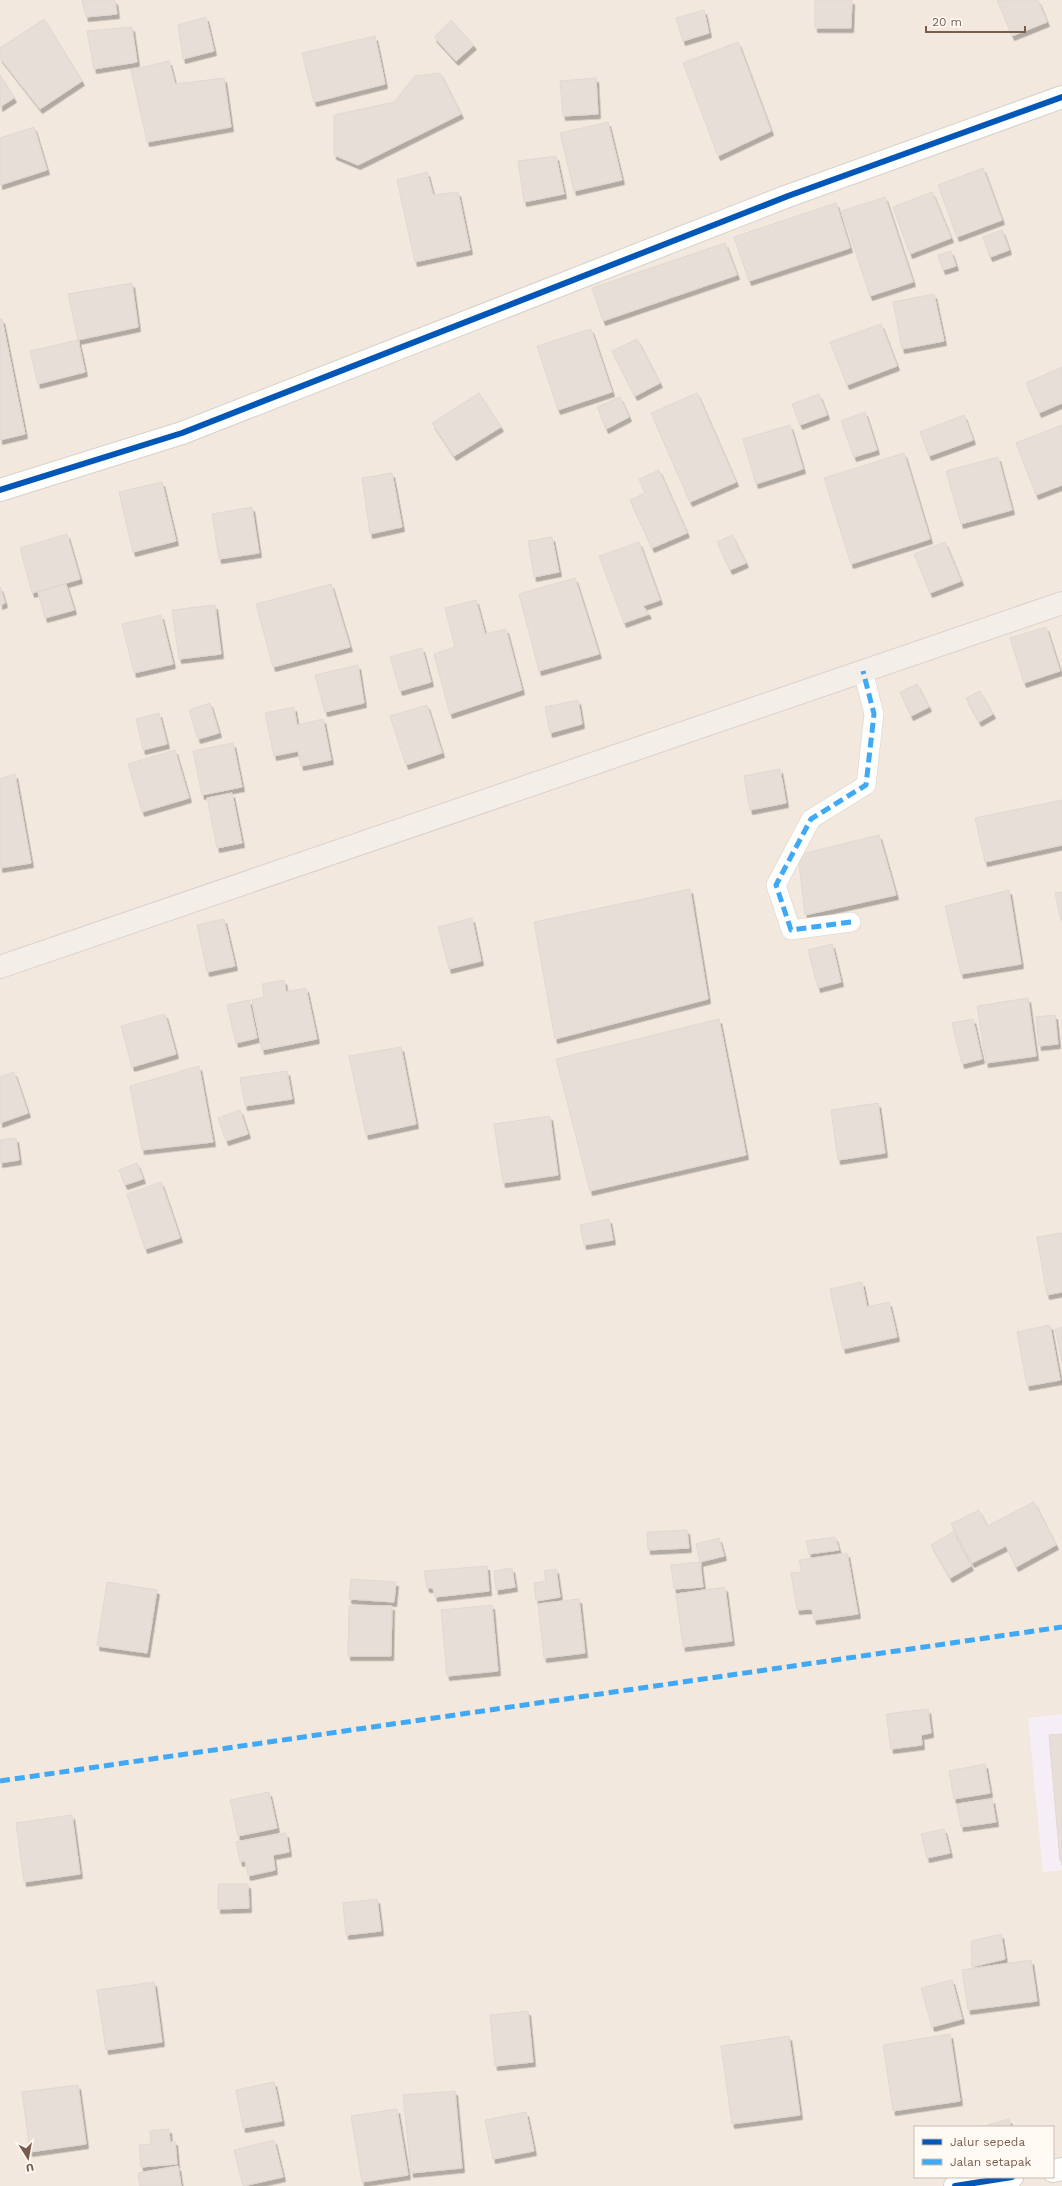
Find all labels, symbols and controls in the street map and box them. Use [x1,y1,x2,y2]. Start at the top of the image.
scale bar [926,8,1025,34]
text: 20 m [932,15,962,29]
legend [914,2126,1054,2178]
text: Jalur sepeda [950,2135,1025,2149]
north arrow [8,2138,48,2178]
text: Jalan setapak [950,2155,1032,2169]
text: U [25,2160,35,2174]

